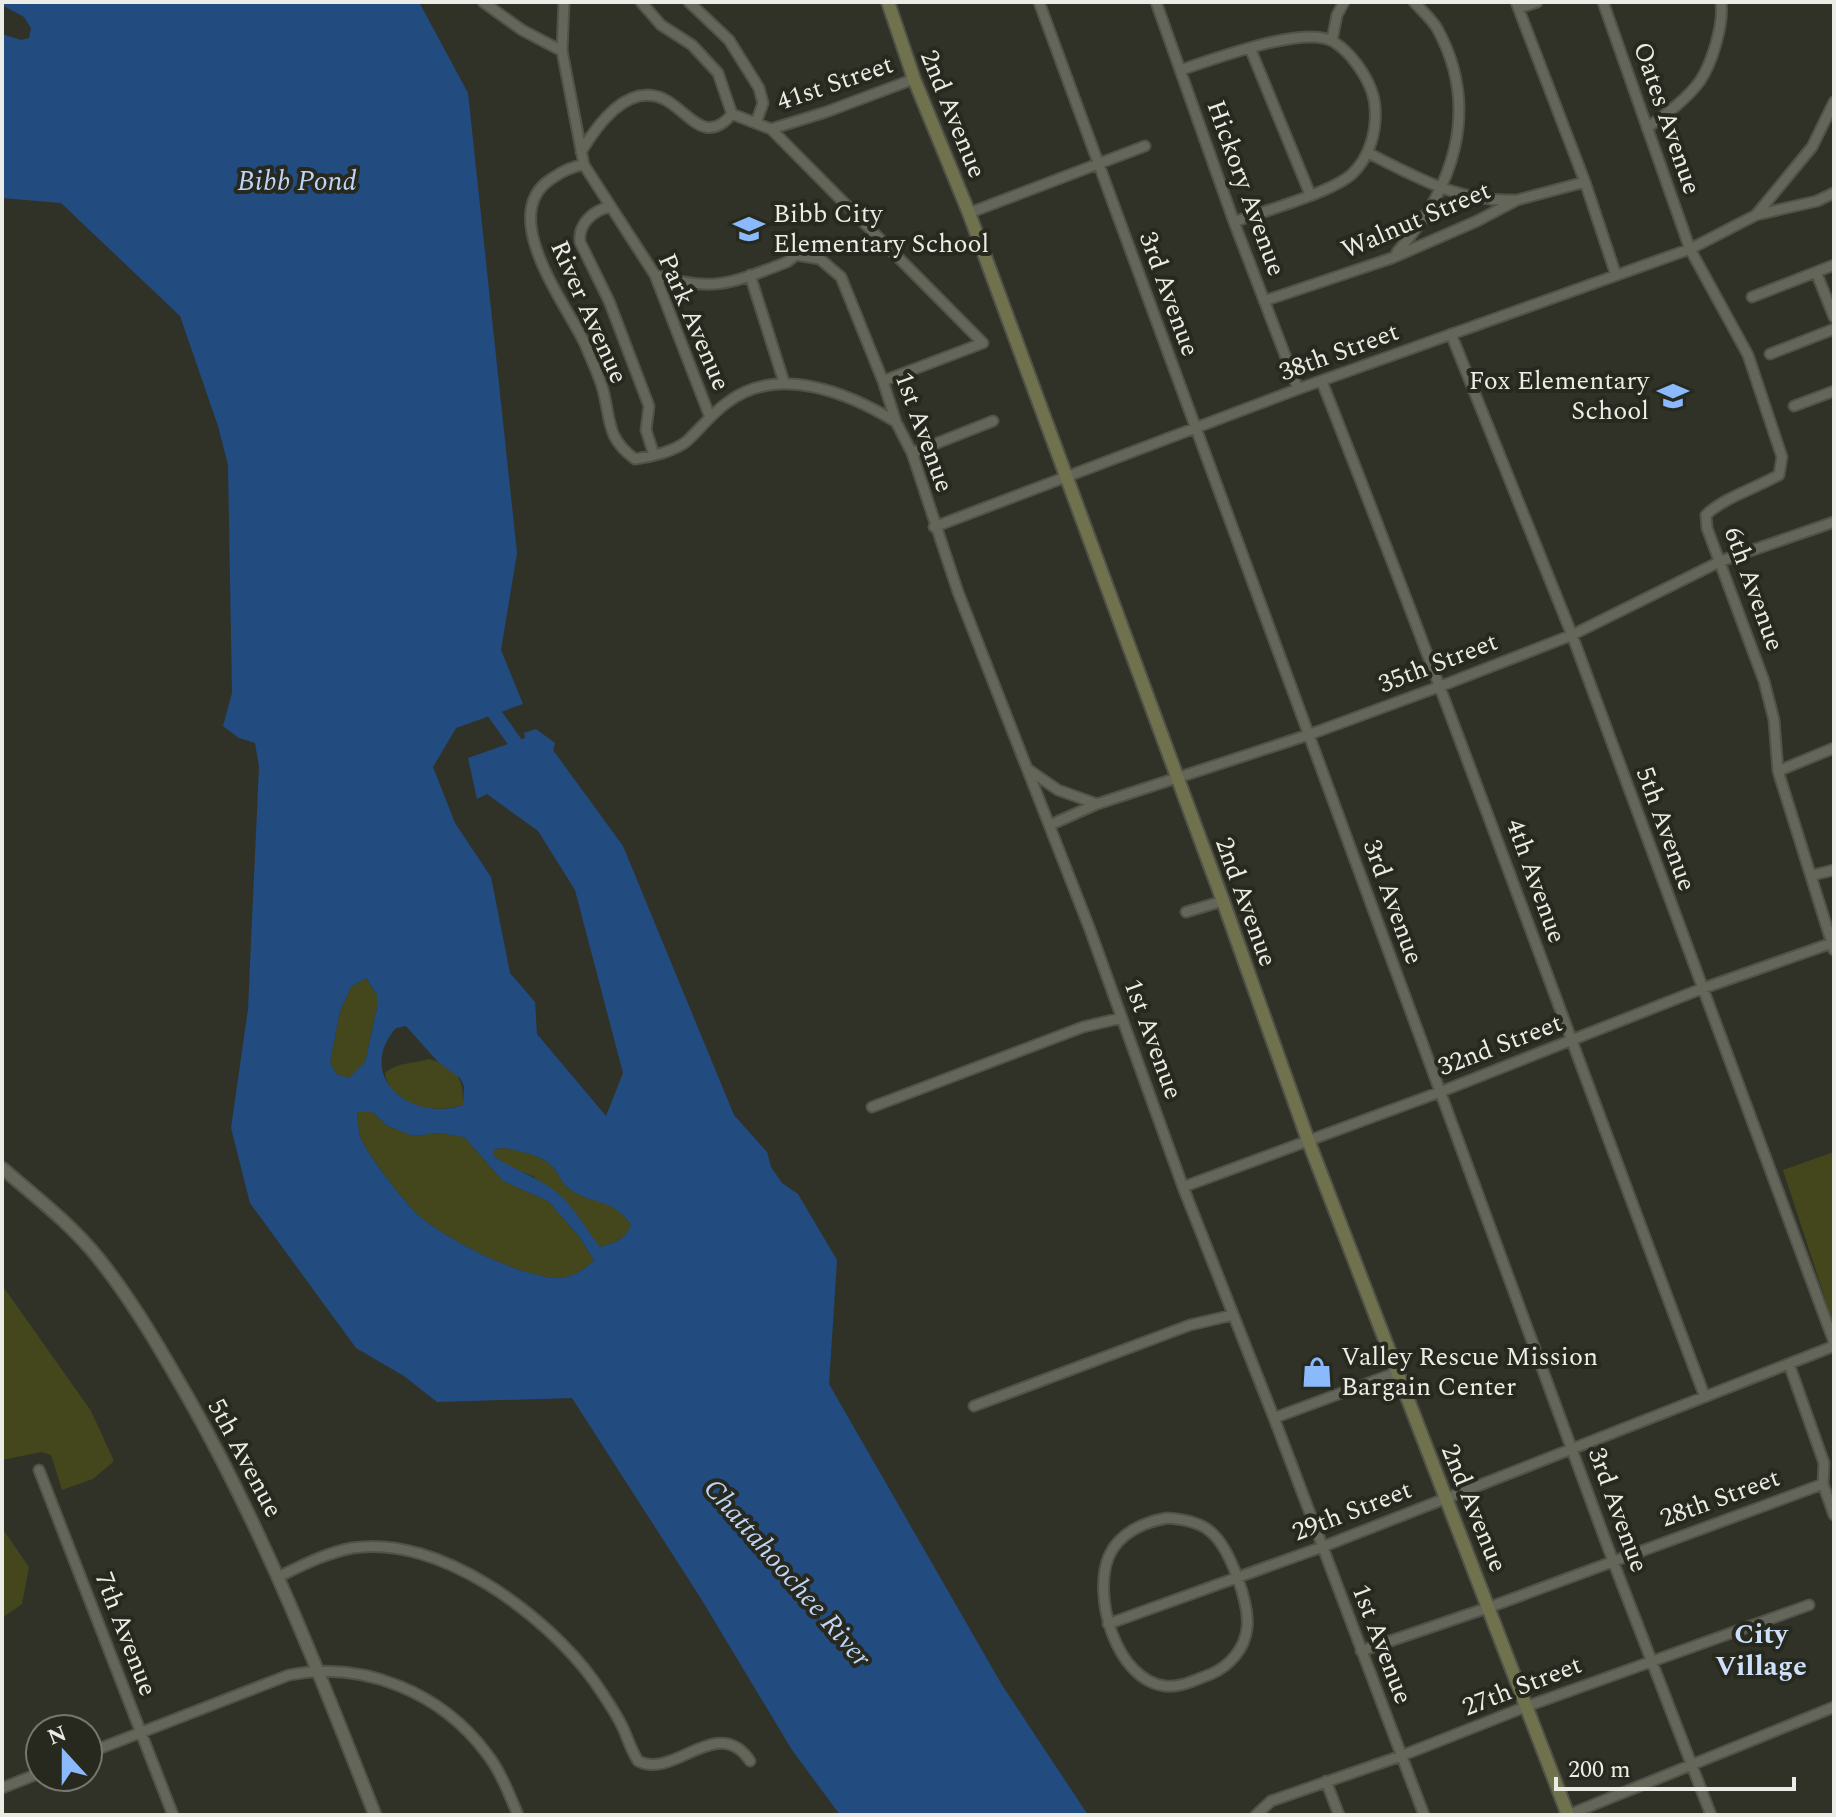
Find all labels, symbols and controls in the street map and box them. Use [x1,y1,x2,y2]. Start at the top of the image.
street label: Oates Avenue [1622,36,1712,200]
street label: 41st Street [771,44,899,122]
street label: 2nd Avenue [909,44,997,184]
street label: Hickory Avenue [1196,94,1296,282]
water label: Bibb Pond [237,160,357,203]
street label: Walnut Street [1335,171,1497,269]
place label: Bibb City Elementary School [773,194,989,264]
school or university icon: Bibb City Elementary School [732,212,766,246]
street label: 3rd Avenue [1128,226,1210,362]
street label: River Avenue [540,234,638,390]
street label: Park Avenue [647,247,741,397]
street label: 38th Street [1273,312,1405,392]
place label: Fox Elementary School [1469,361,1651,431]
street label: 1st Avenue [884,366,964,498]
school or university icon: Fox Elementary School [1656,379,1690,413]
street label: 6th Avenue [1713,521,1795,657]
street label: 35th Street [1372,622,1504,704]
street label: 5th Avenue [1625,761,1707,897]
street label: 4th Avenue [1495,813,1577,949]
street label: 2nd Avenue [1204,832,1288,972]
street label: 3rd Avenue [1352,834,1434,970]
street label: 1st Avenue [1113,973,1193,1105]
street label: 32nd Street [1432,1003,1568,1087]
place label: Valley Rescue Mission Bargain Center [1341,1337,1598,1407]
shop icon: Valley Rescue Mission Bargain Center [1300,1355,1334,1389]
street label: 5th Avenue [197,1391,293,1525]
street label: 2nd Avenue [1430,1438,1518,1578]
street label: 3rd Avenue [1577,1442,1659,1578]
street label: 28th Street [1654,1458,1786,1538]
water label: Chattahoochee River [693,1469,882,1677]
street label: 29th Street [1286,1470,1418,1552]
street label: 7th Avenue [84,1566,168,1702]
street label: 1st Avenue [1341,1578,1423,1710]
district label: City Village [1715,1613,1807,1688]
street label: 27th Street [1456,1645,1588,1727]
north arrow [24,1713,104,1793]
text: N [43,1717,72,1754]
scale bar [1556,1741,1794,1791]
text: 200 m [1568,1752,1631,1788]

